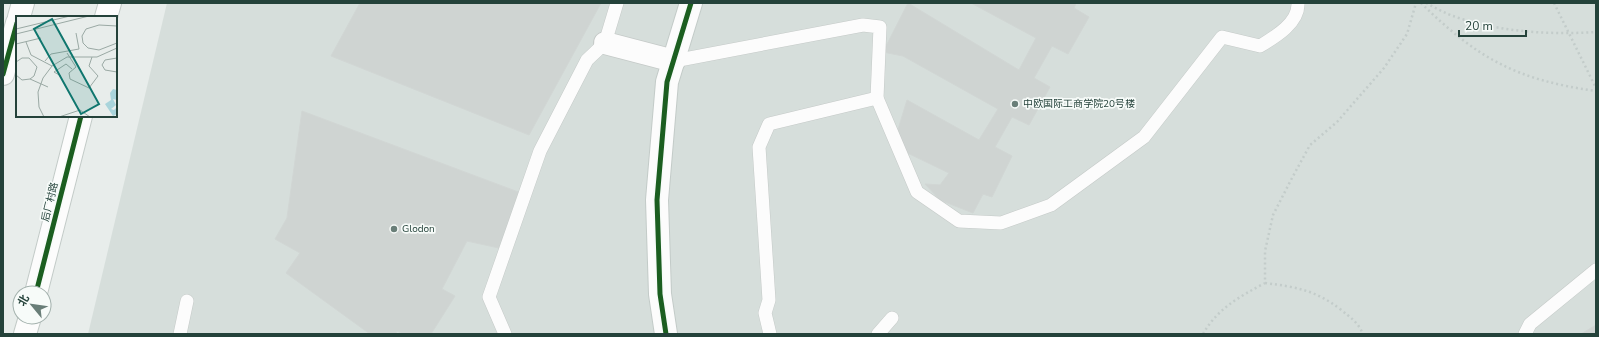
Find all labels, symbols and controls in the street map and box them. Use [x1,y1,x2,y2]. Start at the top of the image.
scale bar [1459,12,1526,38]
inset map [16,16,117,117]
text: 20 m [1465,18,1493,34]
place label: 中欧国际工商学院20号楼 [1023,97,1135,111]
marker: 中欧国际工商学院20号楼 [1010,99,1020,109]
street label: 后厂村路 [38,181,62,223]
place label: Glodon [402,222,435,236]
marker: Glodon [389,224,399,234]
north arrow [12,285,52,325]
text: 北 [14,292,33,309]

